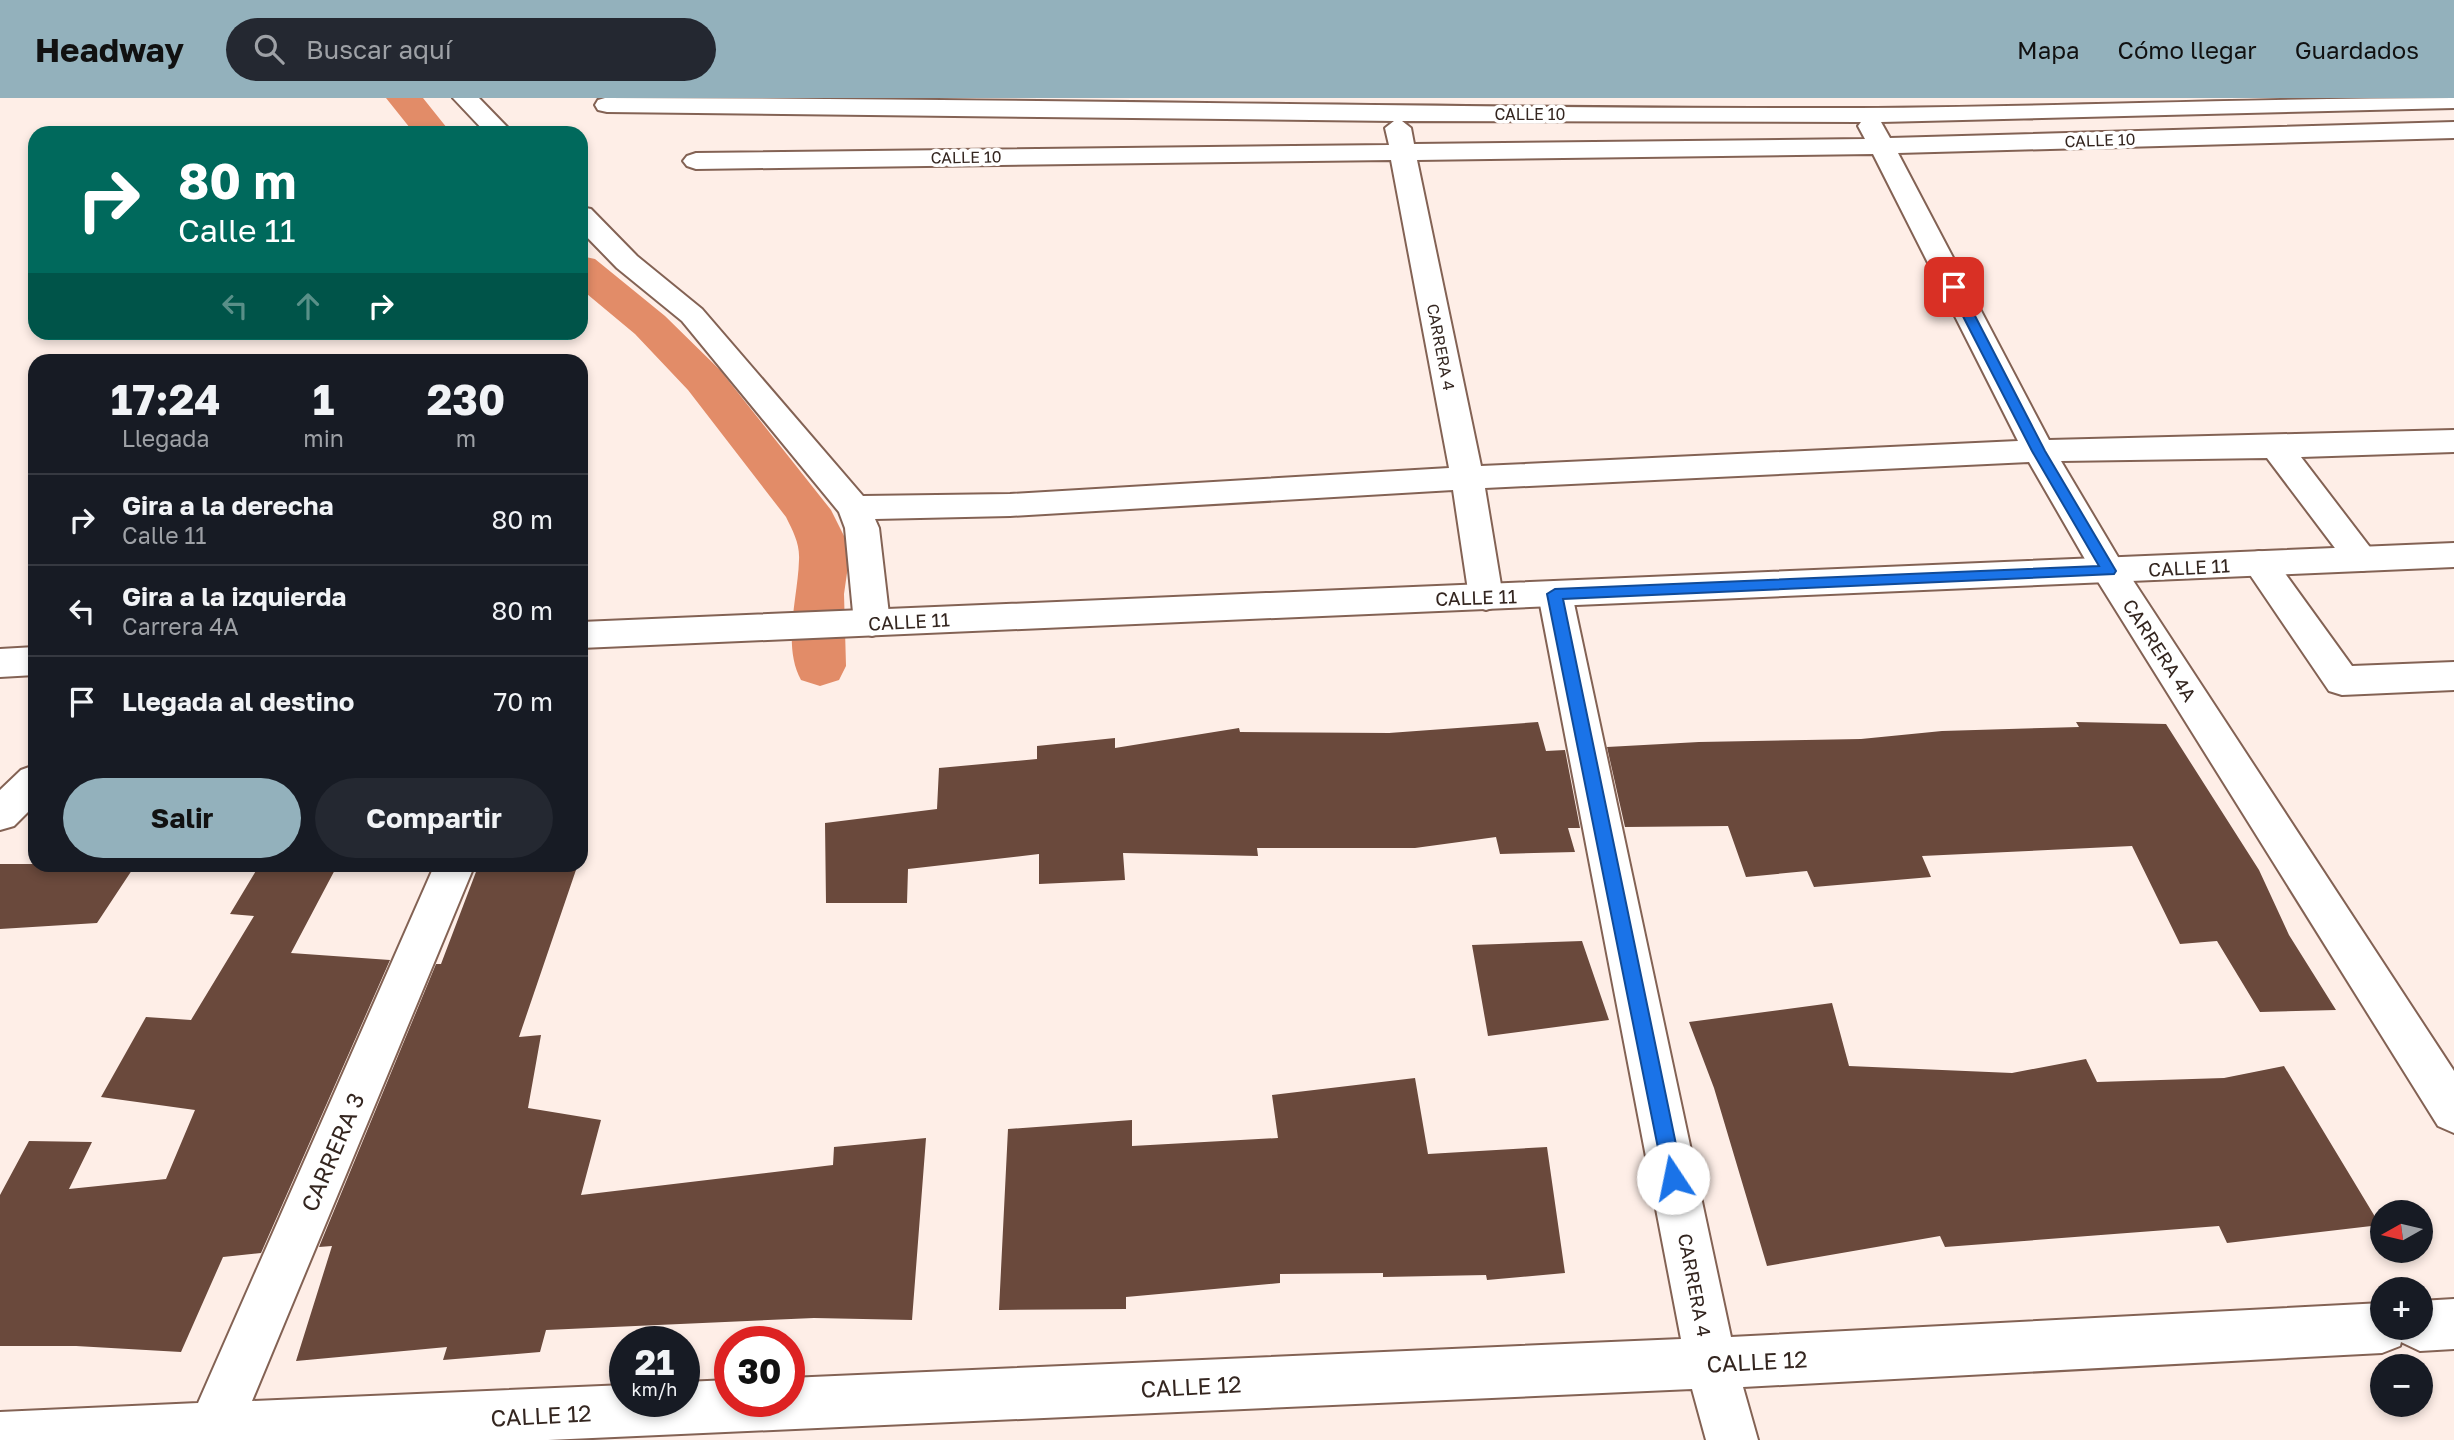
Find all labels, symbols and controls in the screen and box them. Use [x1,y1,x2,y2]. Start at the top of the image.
search box [226,18,716,81]
text: Headway [35,30,184,69]
icon: search [250,30,288,68]
text: Buscar aquí [306,34,452,65]
text: Mapa [2017,35,2080,64]
text: Cómo llegar [2118,35,2257,64]
text: Guardados [2295,35,2419,64]
street label: CALLE 10 [1495,104,1565,124]
street label: CALLE 10 [2064,129,2136,151]
street label: CALLE 10 [930,146,1002,168]
text: 80 m [178,151,296,210]
icon: right [63,154,154,245]
text: Calle 11 [178,211,296,249]
pin [1924,257,1984,317]
icon: arrive [1935,268,1973,306]
icon: left [216,287,254,325]
icon: ahead [289,287,327,325]
icon: right [362,287,400,325]
street label: CARRERA 4 [1423,302,1459,392]
text: 17:24 [111,374,221,424]
text: 1 [313,374,334,424]
text: 230 [427,374,505,424]
text: Llegada [122,424,209,452]
text: min [303,424,344,452]
text: m [456,424,476,452]
text: Gira a la derecha [122,490,334,521]
icon: right [63,501,101,539]
text: 80 m [492,504,553,535]
text: Calle 11 [122,521,207,549]
street label: CALLE 11 [2148,553,2230,581]
text: Gira a la izquierda [122,581,346,612]
street label: CALLE 11 [1435,584,1517,610]
icon: left [63,592,101,630]
street label: CARRERA 4A [2118,594,2202,706]
text: 80 m [492,595,553,626]
street label: CALLE 11 [868,607,950,635]
text: Carrera 4A [122,612,239,640]
icon: arrive [63,683,101,721]
text: Llegada al destino [122,686,354,717]
text: 70 m [494,686,553,717]
button: Salir [63,778,301,858]
button: Compartir [315,778,553,858]
street label: CARRERA 3 [294,1088,370,1216]
position arrow [1636,1141,1710,1215]
north arrow [2370,1200,2432,1264]
map controls [2370,1200,2433,1417]
street label: CARRERA 4 [1674,1231,1716,1339]
button: + [2370,1277,2433,1340]
speed limit sign: 30 [714,1326,805,1417]
text: 21 [635,1341,674,1383]
street label: CALLE 12 [1706,1344,1808,1378]
button: − [2370,1354,2433,1417]
street label: CALLE 12 [1140,1369,1242,1403]
text: km/h [632,1378,677,1400]
street label: CALLE 12 [490,1398,592,1432]

